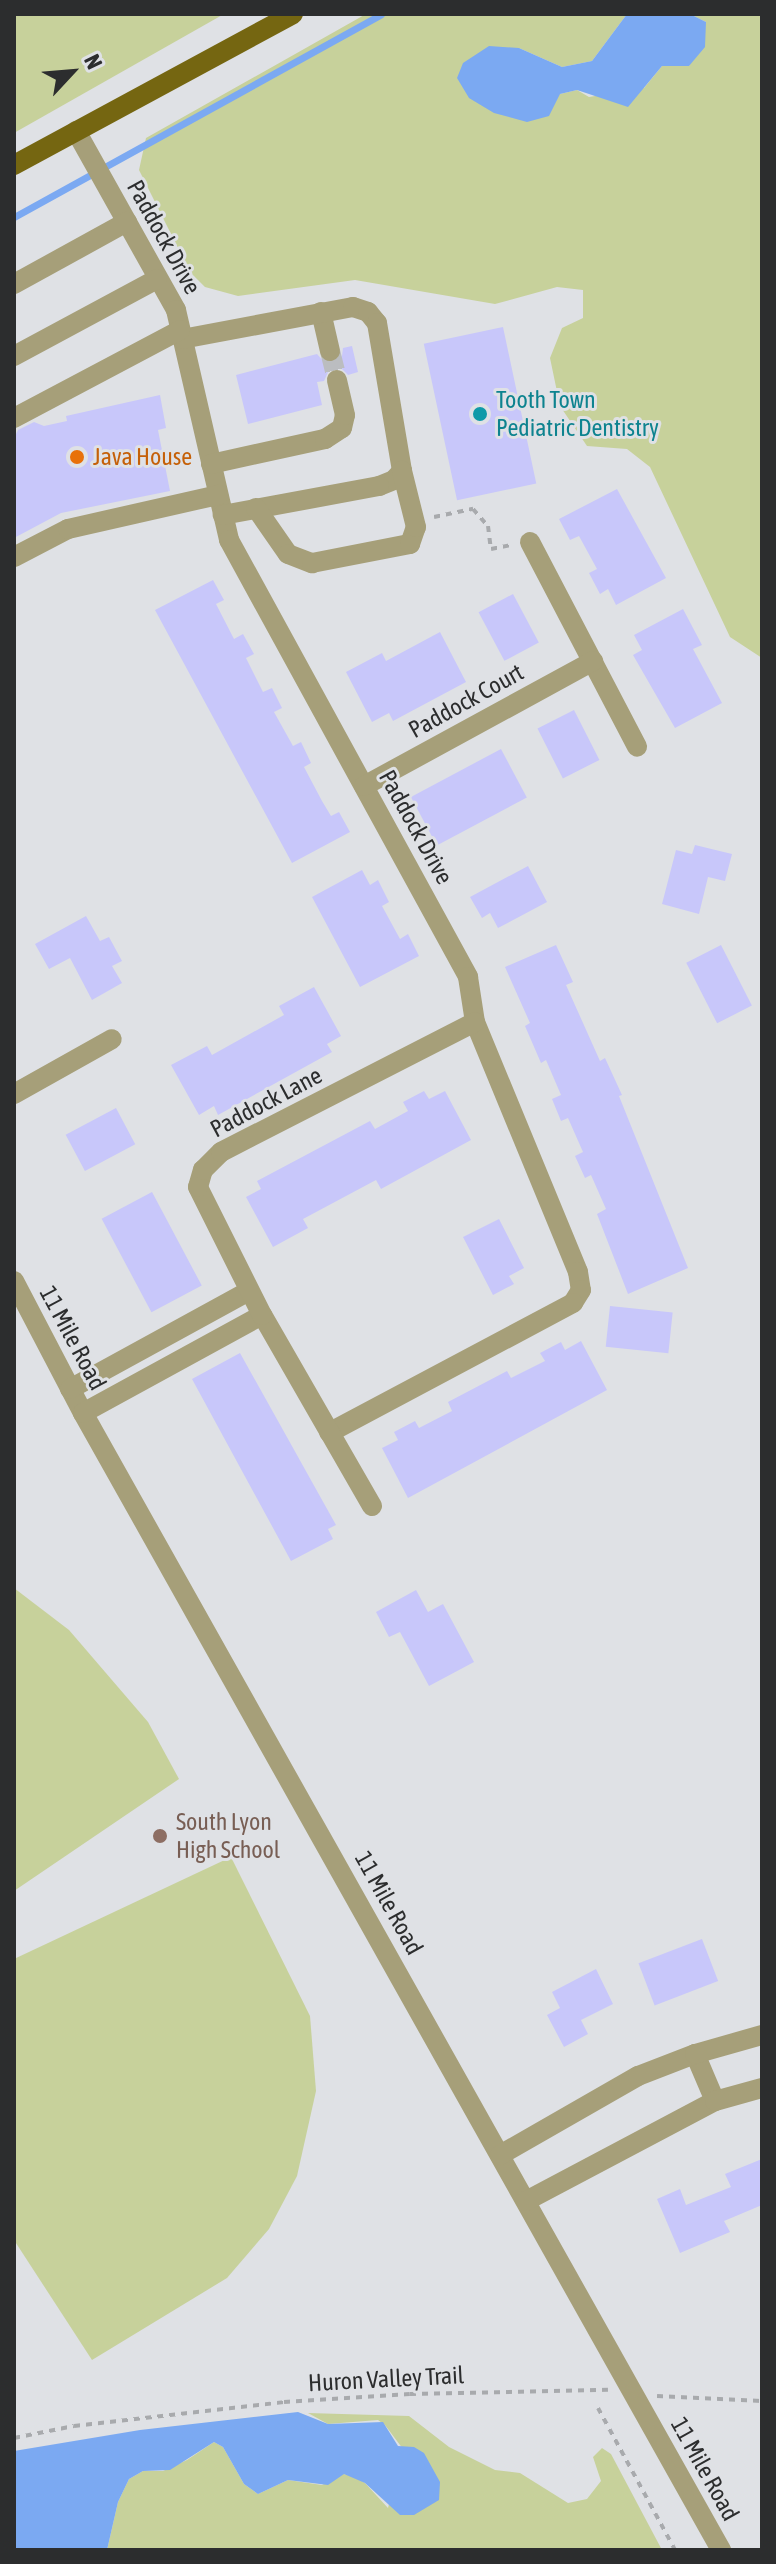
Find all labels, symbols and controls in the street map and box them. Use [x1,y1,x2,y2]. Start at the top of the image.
north arrow [32,32,112,112]
text: N [79,50,108,73]
street label: Paddock Drive [121,175,207,299]
place label: Tooth Town Pediatric Dentistry [496,386,659,442]
marker: Tooth Town Pediatric Dentistry [471,405,489,423]
place label: Java House [93,443,192,471]
marker: Java House [68,448,86,466]
street label: Paddock Court [404,658,528,744]
street label: Paddock Drive [373,765,459,889]
street label: Paddock Lane [205,1061,327,1143]
street label: 11 Mile Road [34,1281,112,1395]
place label: South Lyon High School [176,1808,280,1864]
marker: South Lyon High School [151,1827,169,1845]
street label: 11 Mile Road [349,1846,429,1960]
street label: Huron Valley Trail [307,2361,465,2397]
street label: 11 Mile Road [665,2412,745,2526]

